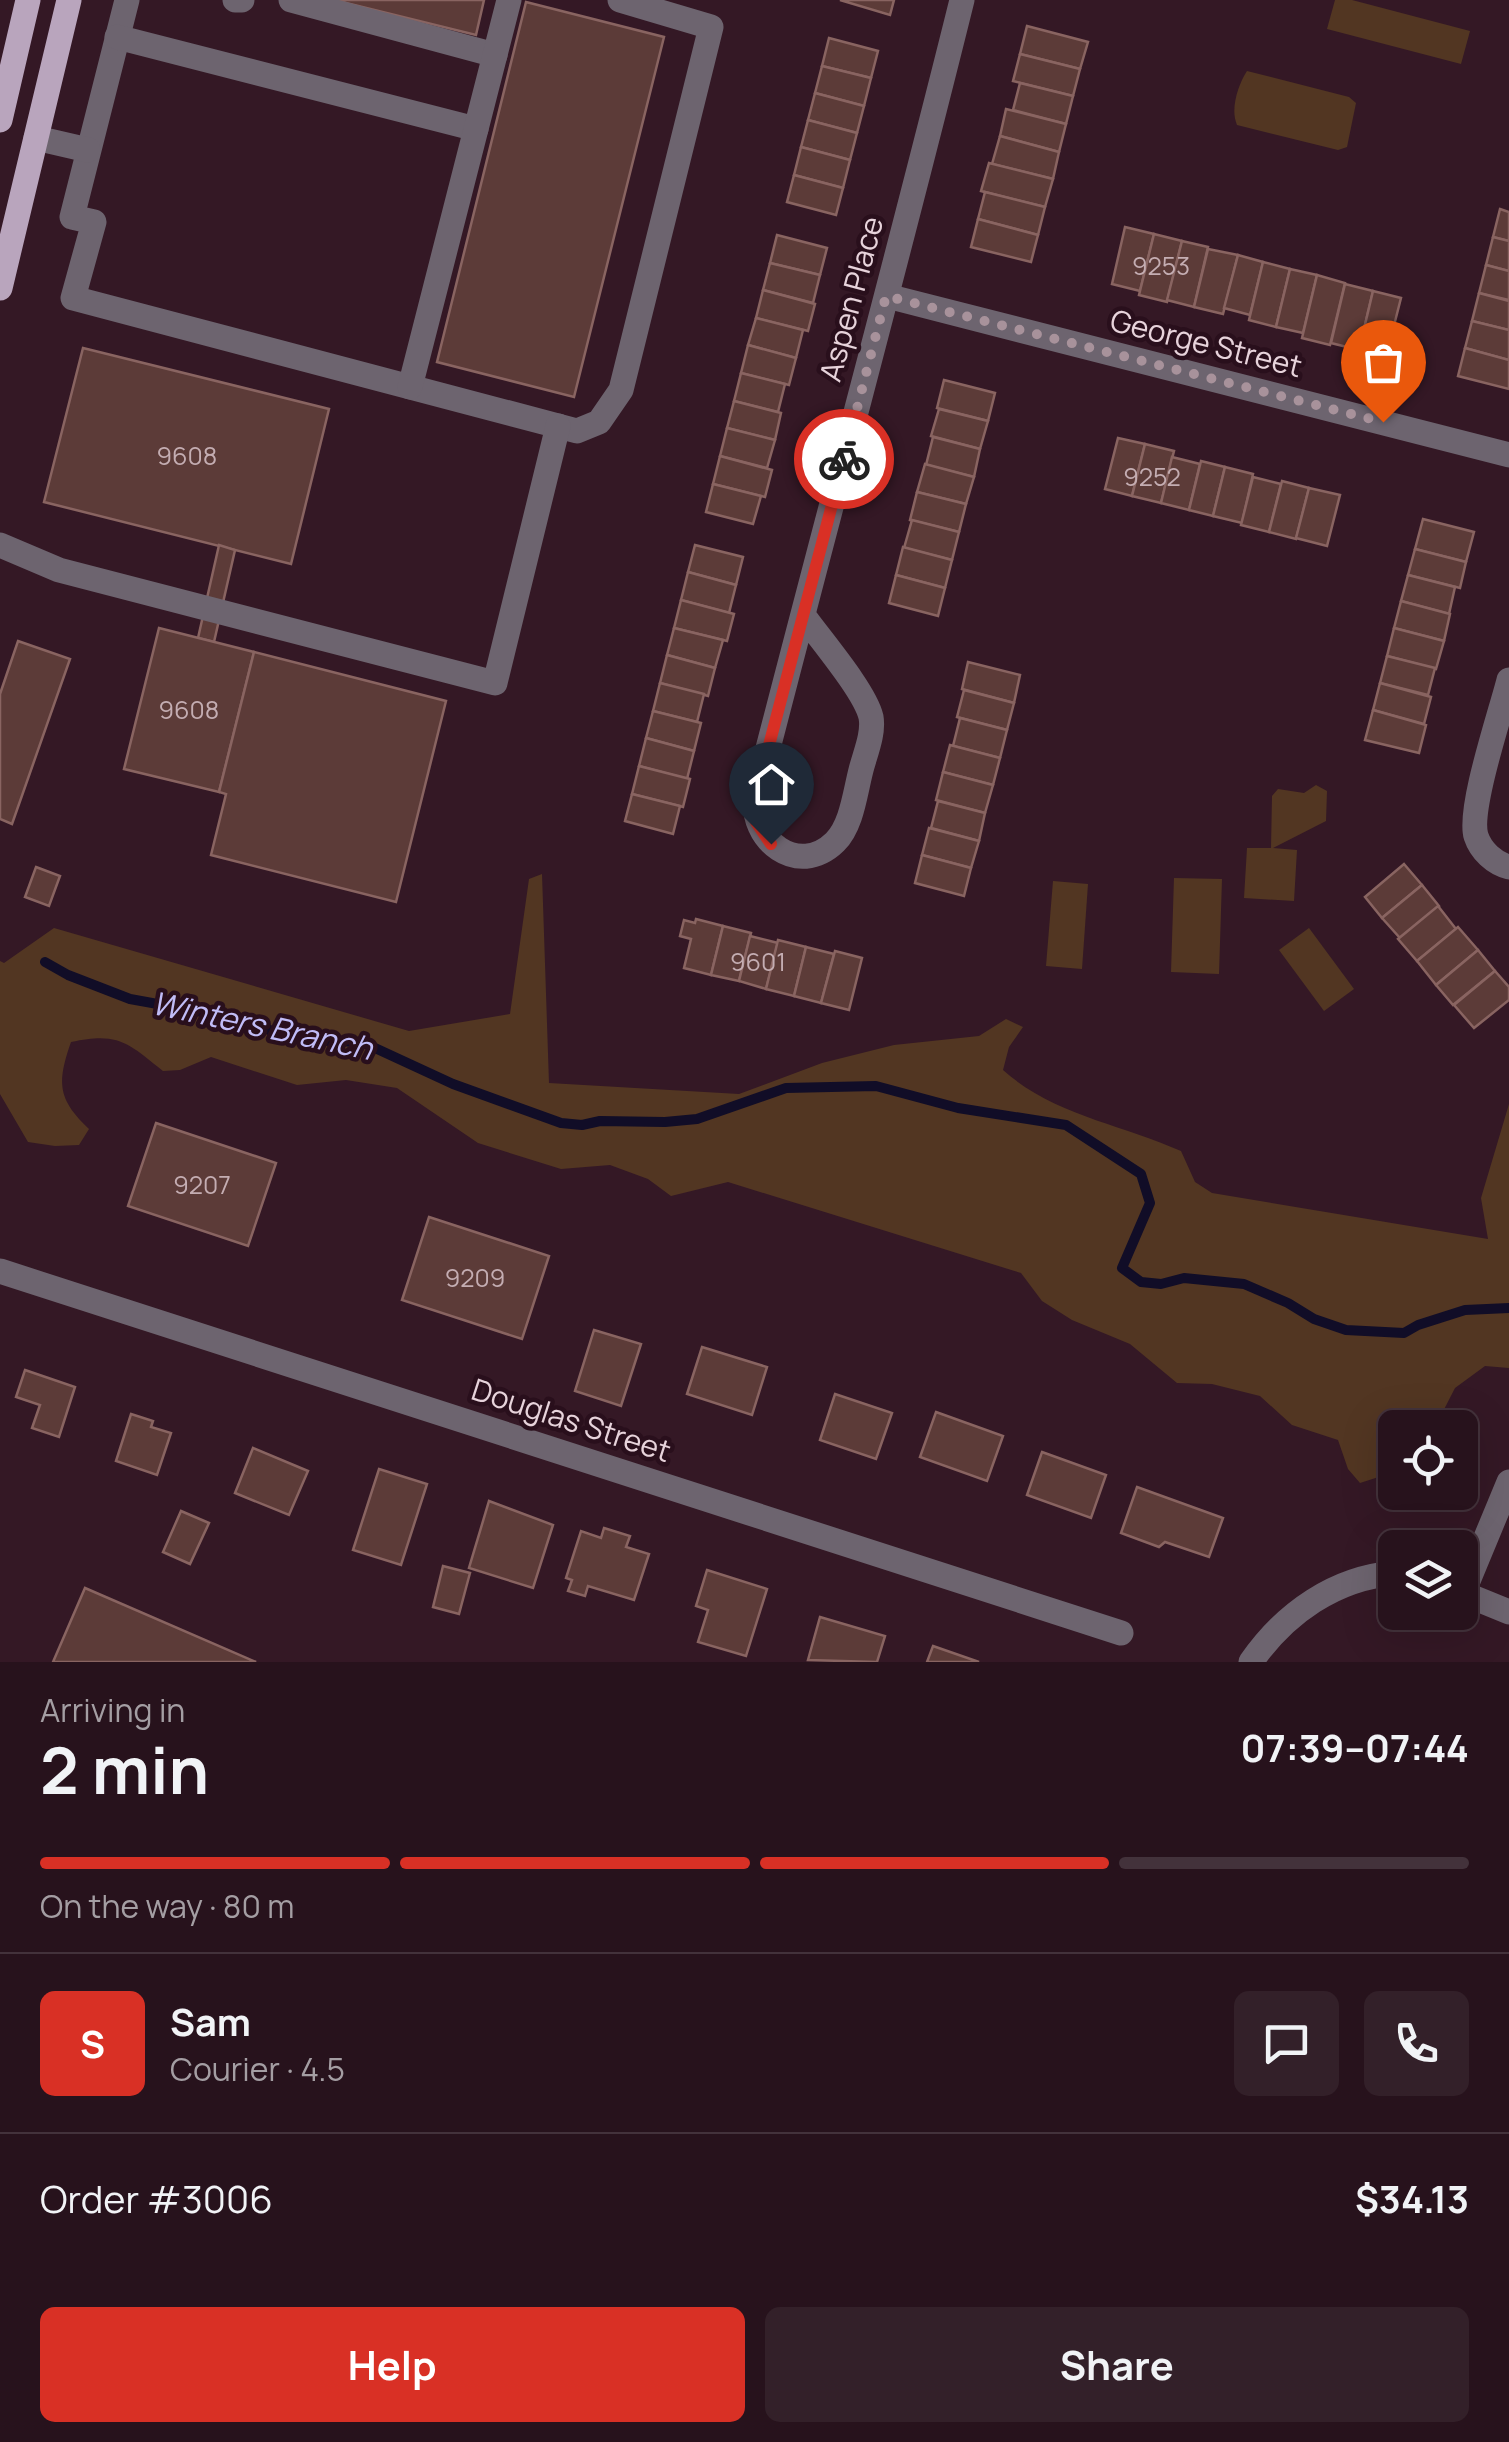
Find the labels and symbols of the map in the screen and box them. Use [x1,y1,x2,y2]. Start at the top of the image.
street label: Aspen Place [809,212,892,385]
house number: 9253 [1132,248,1190,283]
street label: George Street [1106,299,1306,386]
pin [1341,320,1426,423]
courier [794,409,894,509]
house number: 9608 [157,438,217,473]
house number: 9252 [1123,459,1181,494]
house number: 9608 [159,692,219,727]
pin [729,742,814,845]
house number: 9601 [730,944,786,979]
water label: Winters Branch [148,980,378,1070]
house number: 9207 [173,1167,231,1202]
house number: 9209 [445,1260,505,1295]
street label: Douglas Street [467,1368,676,1471]

